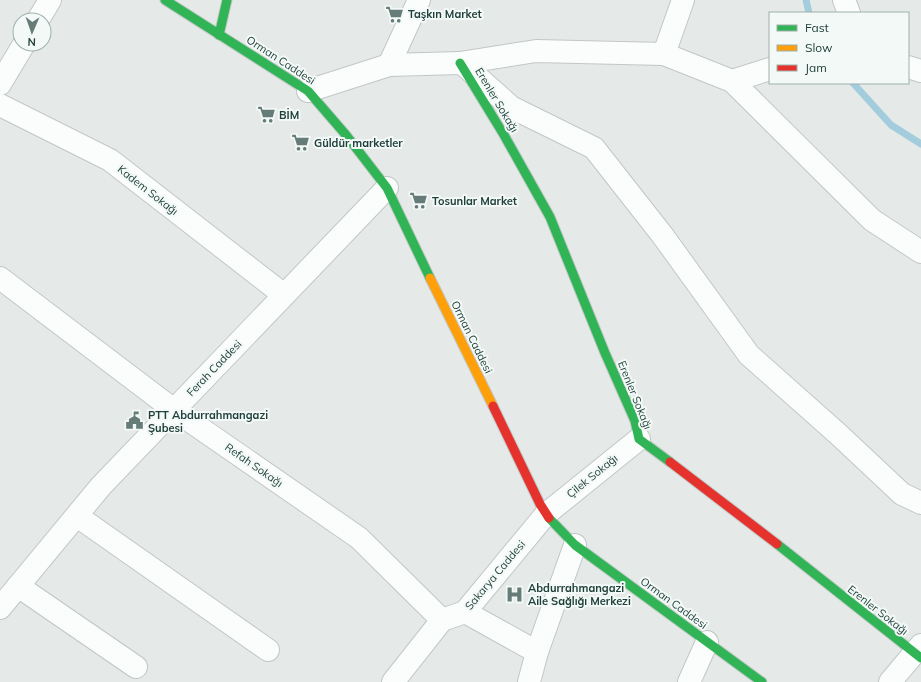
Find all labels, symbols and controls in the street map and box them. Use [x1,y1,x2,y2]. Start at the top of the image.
supermarket icon: Taşkın Market [385,4,405,24]
place label: Taşkın Market [408,7,482,21]
north arrow [12,12,52,52]
legend [769,12,909,84]
text: Fast [805,20,829,35]
street label: Orman Caddesi [244,33,318,87]
text: N [27,35,36,49]
text: Slow [805,40,833,55]
text: Jam [805,60,827,75]
street label: Erenler Sokağı [472,65,522,135]
supermarket icon: BİM [256,105,276,125]
place label: BİM [279,107,299,122]
supermarket icon: Güldür marketler [291,133,311,153]
place label: Güldür marketler [314,136,403,150]
street label: Kadem Sokağı [115,162,181,218]
supermarket icon: Tosunlar Market [409,191,429,211]
place label: Tosunlar Market [432,194,517,208]
street label: Orman Caddesi [448,298,496,376]
street label: Ferah Caddesi [184,337,244,399]
street label: Erenler Sokağı [615,359,655,431]
place label: PTT Abdurrahmangazi Şubesi [148,408,268,435]
public building icon: PTT Abdurrahmangazi Şubesi [125,411,145,431]
street label: Refah Sokağı [222,440,286,490]
street label: Çilek Sokağı [564,451,620,501]
street label: Sakarya Caddesi [462,537,528,613]
street label: Orman Caddesi [638,574,710,632]
place label: Abdurrahmangazi Aile Sağlığı Merkezi [528,581,631,608]
street label: Erenler Sokağı [845,582,911,638]
hospital icon: Abdurrahmangazi Aile Sağlığı Merkezi [505,584,525,604]

